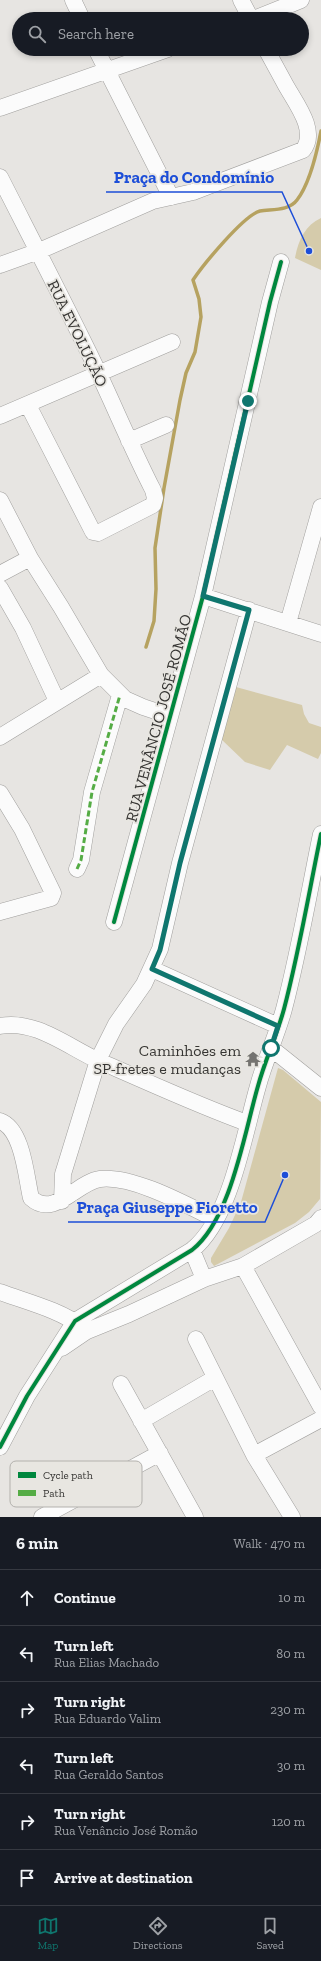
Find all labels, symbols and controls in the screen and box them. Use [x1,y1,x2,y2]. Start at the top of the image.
search box [12,12,309,56]
icon: search [26,23,48,45]
text: Search here [58,25,134,43]
callout: Praça do Condomínio [106,163,282,192]
text: Praça do Condomínio [114,167,274,187]
street label: RUA EVOLUÇÃO [43,277,112,390]
route end [239,392,257,410]
street label: RUA VENÂNCIO JOSÉ ROMÃO [122,612,195,824]
route start [262,1039,280,1057]
place label: Caminhões em SP-fretes e mudanças [93,1041,241,1078]
temple icon: Caminhões em SP-fretes e mudanças [244,1050,262,1068]
callout: Praça Giuseppe Fioretto [68,1193,265,1222]
text: Praça Giuseppe Fioretto [76,1197,258,1217]
legend [10,1461,142,1507]
text: Cycle path [43,1469,94,1482]
text: Path [43,1487,66,1500]
text: 6 min [16,1533,58,1553]
text: Walk · 470 m [234,1536,305,1551]
icon: ahead [16,1587,38,1609]
text: Continue [54,1589,116,1607]
text: 10 m [278,1590,305,1605]
text: Turn left [54,1637,114,1655]
icon: left [16,1643,38,1665]
text: 80 m [276,1646,305,1661]
text: Rua Elias Machado [54,1655,159,1670]
text: Turn right [54,1693,125,1711]
icon: right [16,1699,38,1721]
text: 230 m [270,1702,305,1717]
text: Rua Eduardo Valim [54,1711,161,1726]
text: Turn left [54,1749,114,1767]
icon: left [16,1755,38,1777]
text: 30 m [277,1758,305,1773]
text: Rua Geraldo Santos [54,1767,163,1782]
text: Turn right [54,1805,125,1823]
icon: right [16,1811,38,1833]
text: 120 m [272,1814,305,1829]
text: Rua Venâncio José Romão [54,1823,198,1838]
icon: arrive [16,1867,38,1889]
text: Arrive at destination [54,1869,193,1887]
tab: Map [37,1915,59,1952]
tab: Directions [133,1915,183,1952]
tab: Saved [256,1915,284,1952]

